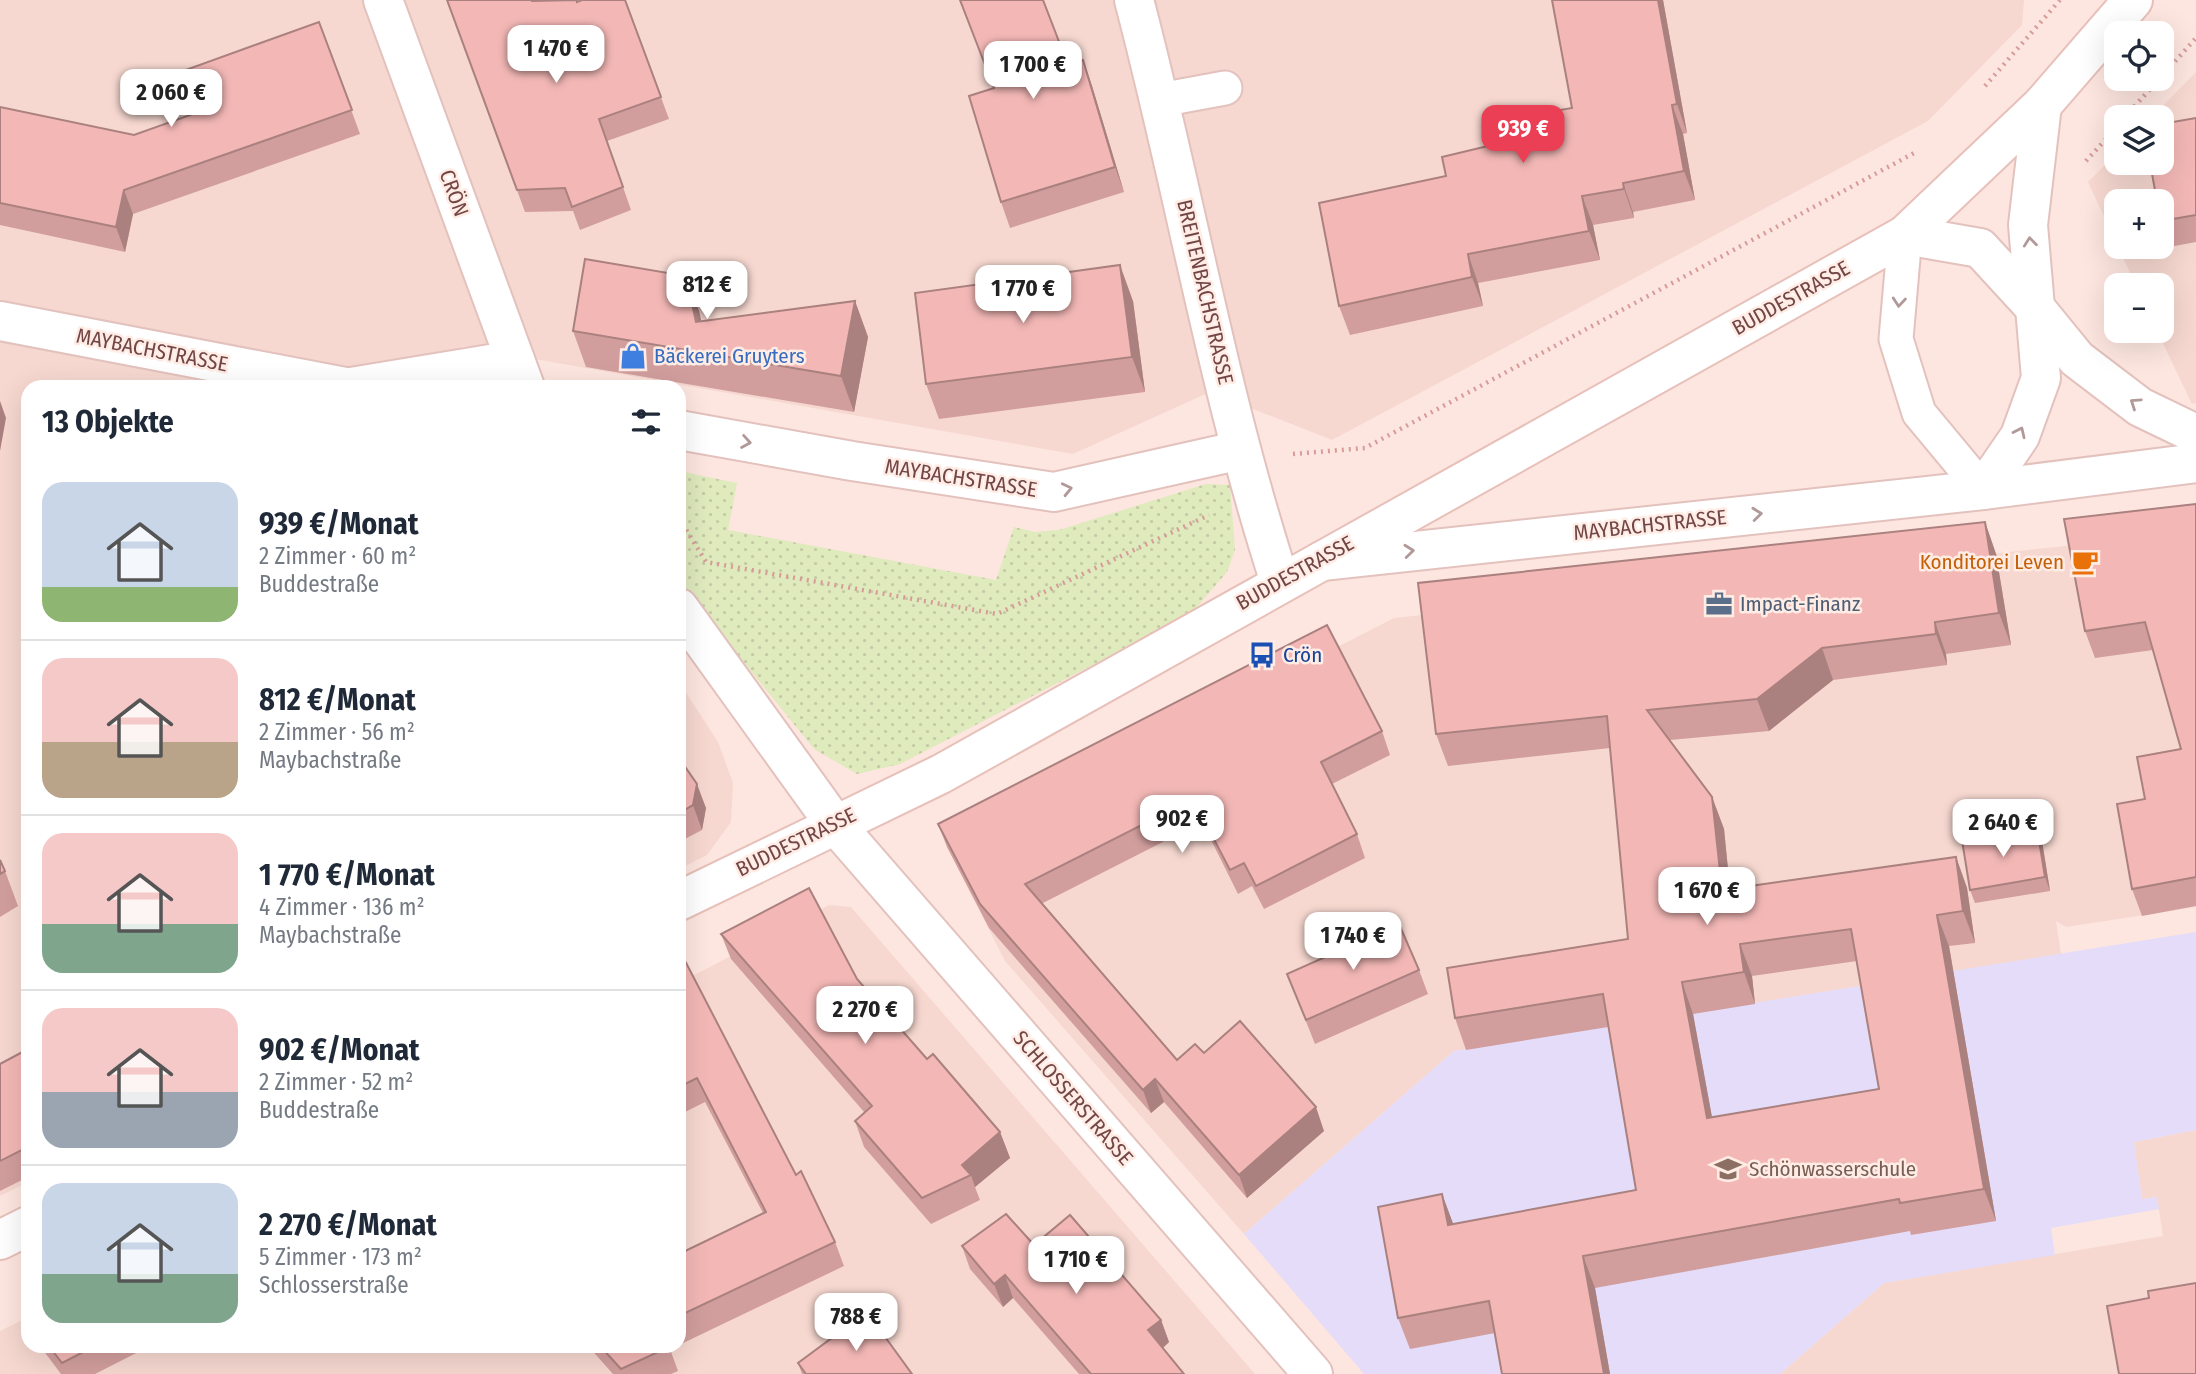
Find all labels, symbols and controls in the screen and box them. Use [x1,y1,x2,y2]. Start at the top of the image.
map controls [2104,21,2174,343]
button: locate [2104,21,2174,91]
pin: 1 470 € [491,25,621,85]
text: 1 470 € [523,34,589,62]
pin: 1 700 € [968,42,1098,101]
text: 1 700 € [1000,50,1066,78]
pin: 2 060 € [106,69,236,129]
text: 2 060 € [136,78,206,106]
button: layers [2104,105,2174,175]
pin: 939 € [1474,106,1572,165]
text: 939 € [1497,114,1549,142]
street label: CRÖN [434,166,474,220]
button: + [2104,189,2174,259]
street label: BREITENBACHSTRASSE [1171,197,1239,387]
one-way arrow [2023,236,2038,247]
street label: BUDDESTRASSE [1728,255,1854,341]
pin: 812 € [658,262,756,321]
pin: 1 770 € [958,266,1088,325]
text: 812 € [682,270,732,298]
button: − [2104,273,2174,343]
text: 1 770 € [991,274,1055,302]
one-way arrow [1892,297,1907,308]
street label: MAYBACHSTRASSE [74,323,230,377]
shop icon: Bäckerei Gruyters [618,341,648,371]
place label: Bäckerei Gruyters [654,343,805,369]
one-way arrow [2130,398,2143,411]
icon: filters [627,403,665,441]
text: 13 Objekte [42,404,174,440]
one-way arrow [2012,427,2026,439]
one-way arrow [740,434,752,449]
street label: MAYBACHSTRASSE [883,453,1039,503]
one-way arrow [1061,483,1073,498]
street label: MAYBACHSTRASSE [1572,504,1728,546]
text: 939 €/Monat [259,506,419,542]
one-way arrow [1752,507,1763,522]
icon: home [98,510,182,594]
street label: BUDDESTRASSE [1232,530,1358,616]
text: 2 Zimmer · 60 m² [259,542,416,570]
one-way arrow [1404,544,1415,559]
cafe icon: Konditorei Leven [2070,547,2100,577]
place label: Konditorei Leven [1920,549,2064,575]
text: Buddestraße [259,570,379,598]
office icon: Impact-Finanz [1704,589,1734,619]
place label: Impact-Finanz [1740,591,1860,617]
bus stop icon: Crön [1247,640,1277,670]
place label: Crön [1283,642,1322,668]
text: 812 €/Monat [259,682,416,718]
icon: home [98,686,182,770]
text: 2 Zimmer · 56 m² [259,718,415,746]
text: Maybachstraße [259,746,401,774]
pin: 902 € [1133,796,1231,855]
pin: 2 640 € [1938,800,2068,859]
street label: BUDDESTRASSE [732,802,860,882]
text: 902 € [1156,804,1208,832]
text: 2 640 € [1969,808,2037,836]
text: 1 770 €/Monat [259,857,435,893]
icon: home [98,861,182,945]
pin: 1 670 € [1642,867,1772,927]
text: 1 670 € [1674,876,1740,904]
text: 4 Zimmer · 136 m² [259,893,425,921]
pin: 1 740 € [1288,912,1418,972]
text: Maybachstraße [259,921,401,949]
text: 1 740 € [1320,921,1386,949]
pin: 2 270 € [800,986,930,1046]
text: 2 270 € [832,995,898,1023]
street label: SCHLOSSERSTRASSE [1008,1025,1139,1171]
text: 902 €/Monat [259,1032,420,1068]
icon: home [98,1036,182,1120]
text: 2 Zimmer · 52 m² [259,1068,413,1096]
text: Buddestraße [259,1096,379,1124]
school or university icon: Schönwasserschule [1713,1154,1743,1184]
place label: Schönwasserschule [1749,1156,1916,1182]
text: 2 270 €/Monat [259,1207,437,1243]
icon: home [98,1211,182,1295]
pin: 1 710 € [1011,1236,1141,1296]
text: 5 Zimmer · 173 m² [259,1243,422,1271]
text: 1 710 € [1044,1245,1108,1273]
text: Schlosserstraße [259,1271,409,1299]
pin: 788 € [807,1294,905,1353]
text: 788 € [831,1302,881,1330]

